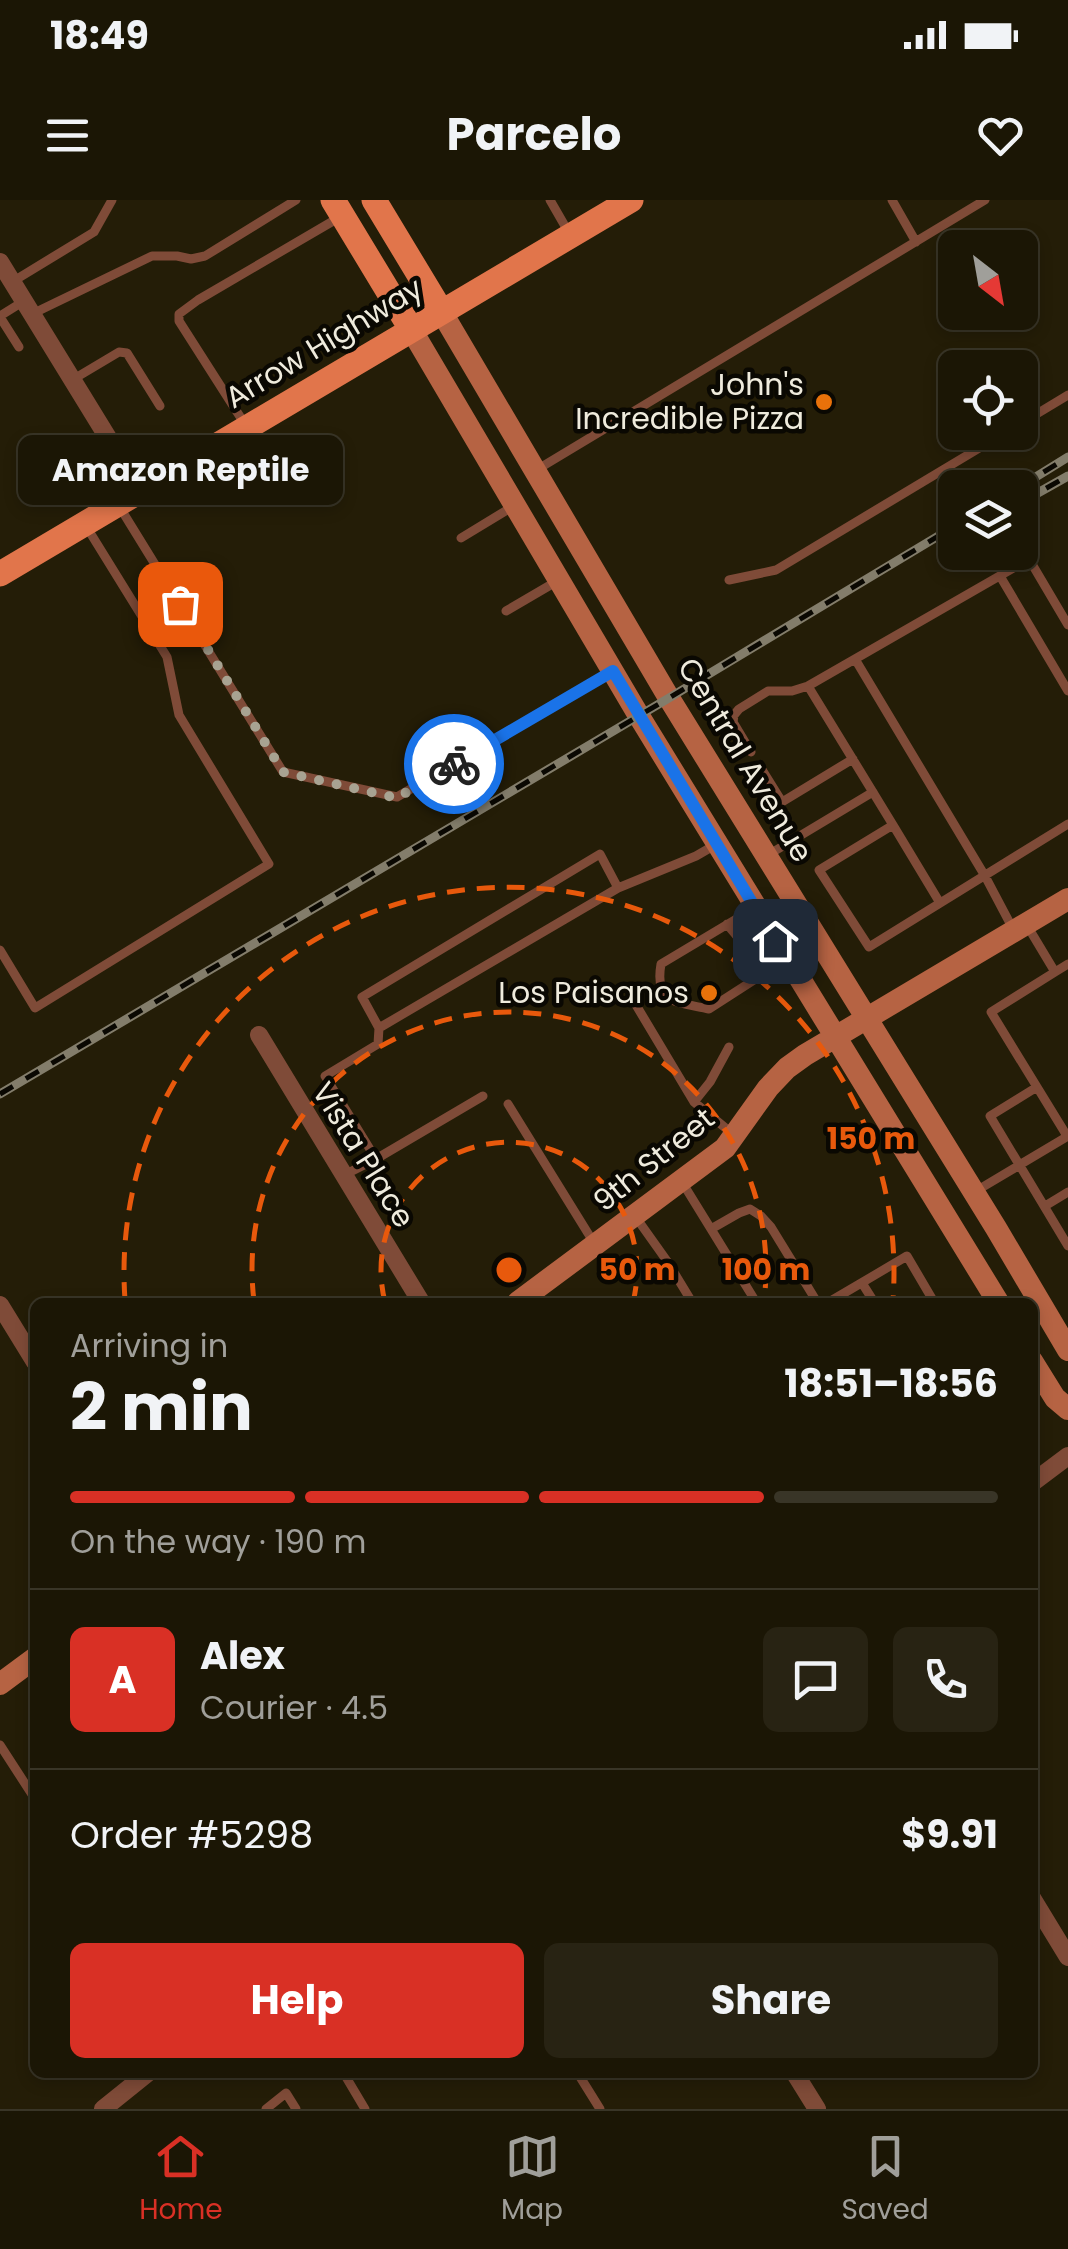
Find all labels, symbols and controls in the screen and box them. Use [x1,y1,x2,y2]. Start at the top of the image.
text: 18:49 [50,9,149,62]
text: Parcelo [447,103,621,166]
icon: menu [40,108,95,163]
icon: heart [973,108,1028,163]
north arrow [938,230,1038,330]
map controls [938,230,1038,570]
street label: Arrow Highway [217,266,431,419]
button: locate [938,350,1038,450]
place label: John's Incredible Pizza [575,363,804,440]
marker: John's Incredible Pizza [813,391,835,413]
callout: Amazon Reptile [18,434,342,504]
text: Amazon Reptile [52,447,309,492]
button: layers [938,470,1038,570]
pin [138,562,223,647]
icon: bag [153,577,208,632]
street label: Central Avenue [667,649,823,870]
courier [404,714,504,814]
icon: bike [427,737,482,792]
pin [733,899,818,984]
icon: home [748,914,803,969]
place label: Los Paisanos [498,971,689,1014]
marker: Los Paisanos [698,982,720,1004]
street label: Vista Place [302,1074,425,1236]
street label: 9th Street [584,1097,724,1222]
text: 150 m [827,1117,915,1160]
text: 50 m [598,1248,676,1291]
text: 100 m [722,1248,810,1291]
centre of rings [491,1252,527,1288]
text: Arriving in [70,1323,228,1368]
text: 18:51–18:56 [784,1357,998,1410]
text: 2 min [70,1362,253,1453]
text: On the way · 190 m [70,1519,366,1564]
button: chat [763,1627,868,1732]
button: phone [893,1627,998,1732]
text: Alex [200,1629,285,1682]
text: A [108,1653,137,1706]
text: Courier · 4.5 [200,1685,388,1730]
text: Order #5298 [70,1808,313,1861]
text: $9.91 [901,1808,998,1861]
button: Help [70,1943,524,2058]
button: Share [544,1943,998,2058]
tab: Home [139,2129,223,2231]
tab: Map [501,2129,563,2231]
tab: Saved [841,2129,929,2231]

